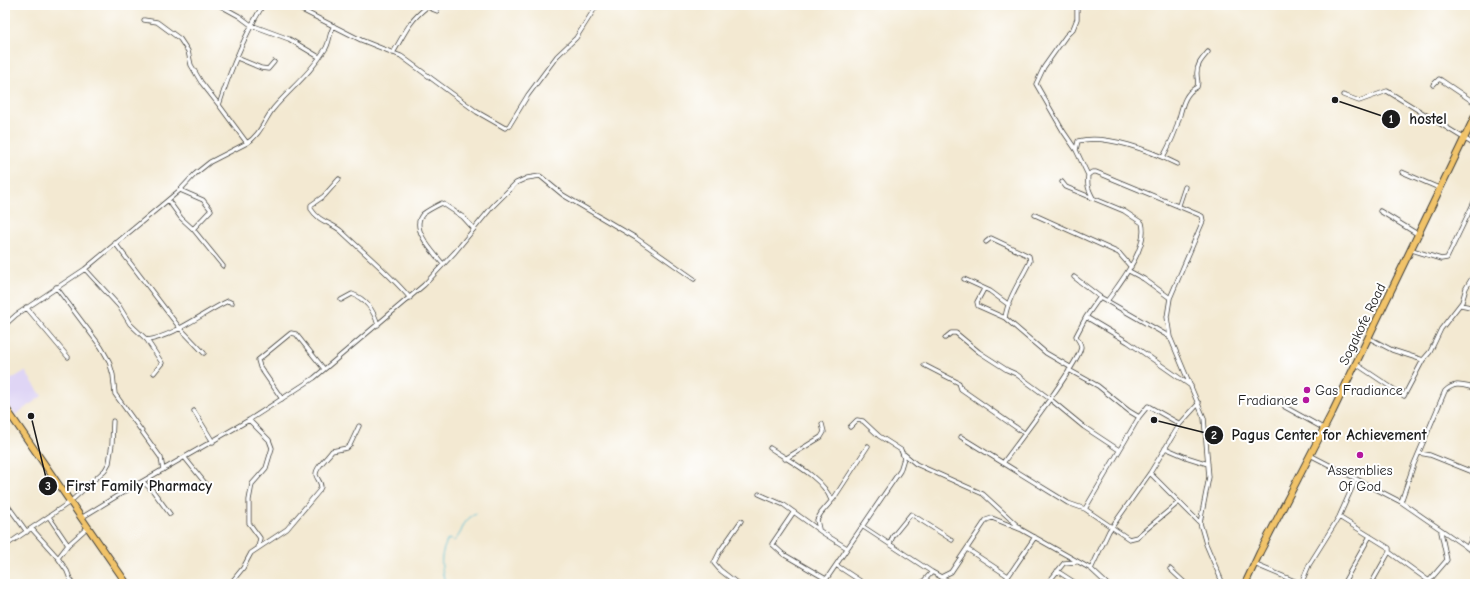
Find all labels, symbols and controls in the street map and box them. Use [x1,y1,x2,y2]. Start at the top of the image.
callout: hostel [1381,105,1454,132]
text: hostel [1409,110,1447,128]
text: 1 [1389,112,1394,126]
street label: Sogakofe Road [1335,280,1390,368]
place label: Gas Fradiance [1315,382,1403,399]
marker: Gas Fradiance [1302,385,1312,395]
place label: Fradiance [1238,392,1298,409]
marker: Fradiance [1301,395,1311,405]
callout: Pagus Center for Achievement [1204,422,1435,449]
text: Pagus Center for Achievement [1231,426,1428,444]
text: 2 [1211,428,1217,442]
marker: Assemblies Of God [1355,450,1365,460]
place label: Assemblies Of God [1328,462,1393,495]
callout: First Family Pharmacy [38,472,220,499]
text: First Family Pharmacy [66,477,212,495]
text: 3 [45,479,51,493]

